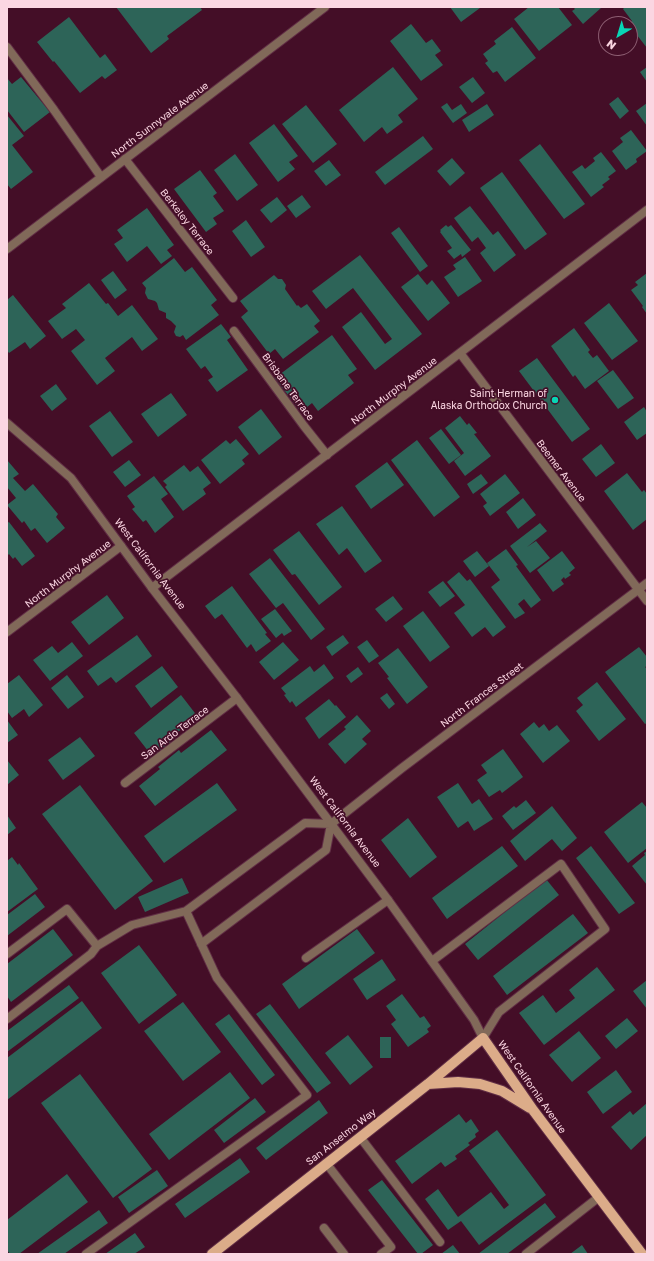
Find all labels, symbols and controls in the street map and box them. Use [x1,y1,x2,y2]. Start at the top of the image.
north arrow [598,16,638,56]
text: N [604,37,618,53]
street label: North Sunnyvale Avenue [109,80,211,160]
street label: Berkeley Terrace [158,187,216,257]
street label: Brisbane Terrace [259,351,317,423]
street label: North Murphy Avenue [349,355,439,427]
place label: Saint Herman of Alaska Orthodox Church [431,388,547,412]
marker: Saint Herman of Alaska Orthodox Church [550,395,560,405]
street label: Beemer Avenue [534,438,588,504]
street label: West California Avenue [112,516,188,612]
street label: North Murphy Avenue [23,538,113,610]
street label: North Frances Street [438,660,526,730]
street label: San Ardo Terrace [139,704,211,762]
street label: West California Avenue [307,774,383,870]
street label: West California Avenue [495,1038,569,1136]
street label: San Anselmo Way [304,1106,378,1168]

